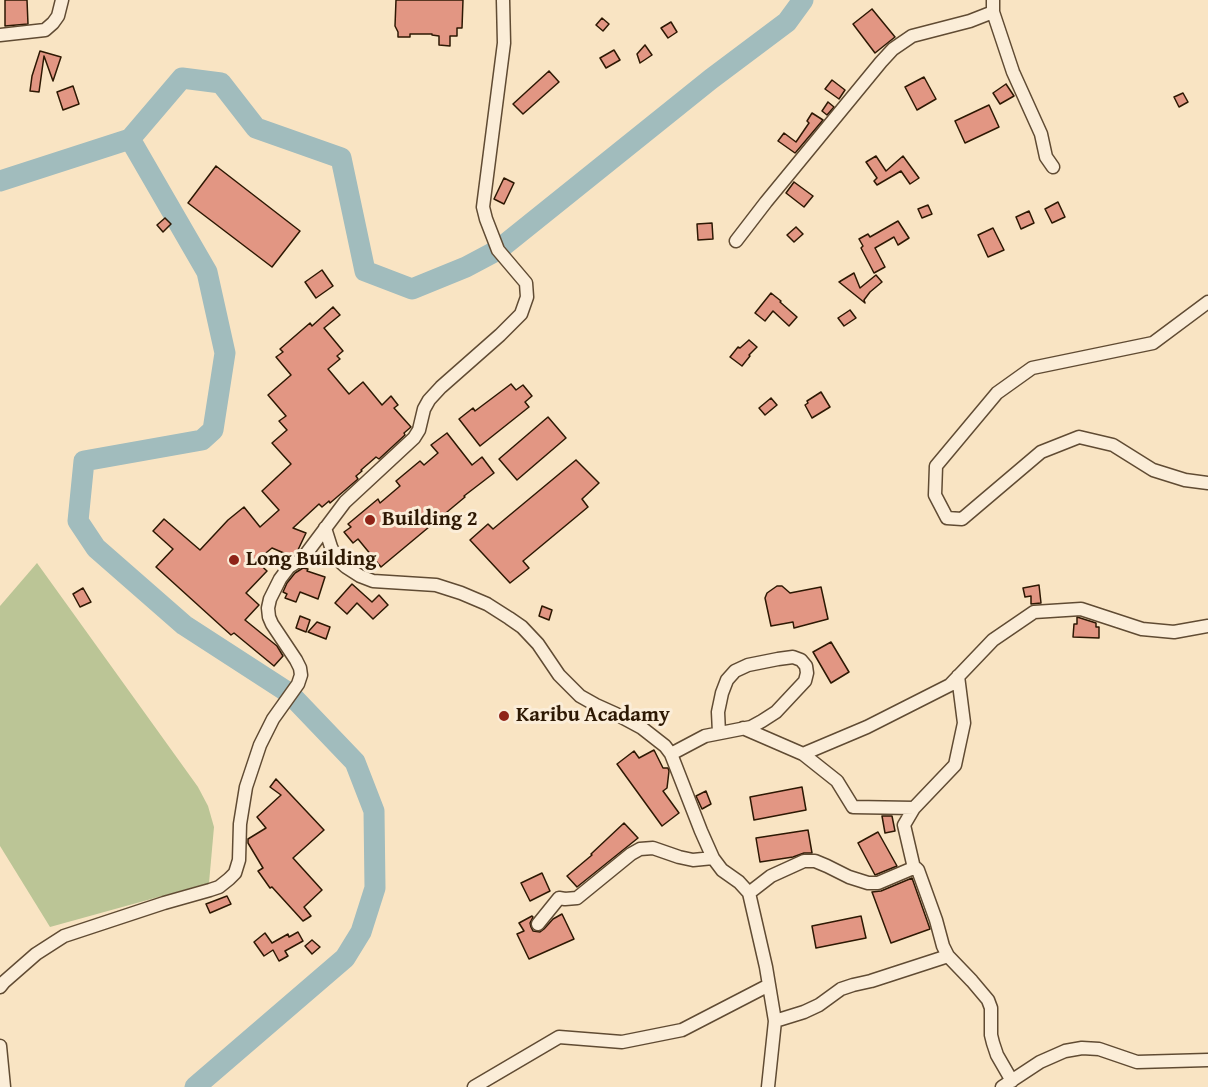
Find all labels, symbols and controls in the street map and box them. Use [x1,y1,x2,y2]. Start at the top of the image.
place label: Building 2 [382,507,478,533]
marker: Building 2 [363,513,377,527]
place label: Long Building [246,547,376,573]
marker: Long Building [227,553,241,567]
place label: Karibu Acadamy [516,703,670,729]
marker: Karibu Acadamy [497,709,511,723]

